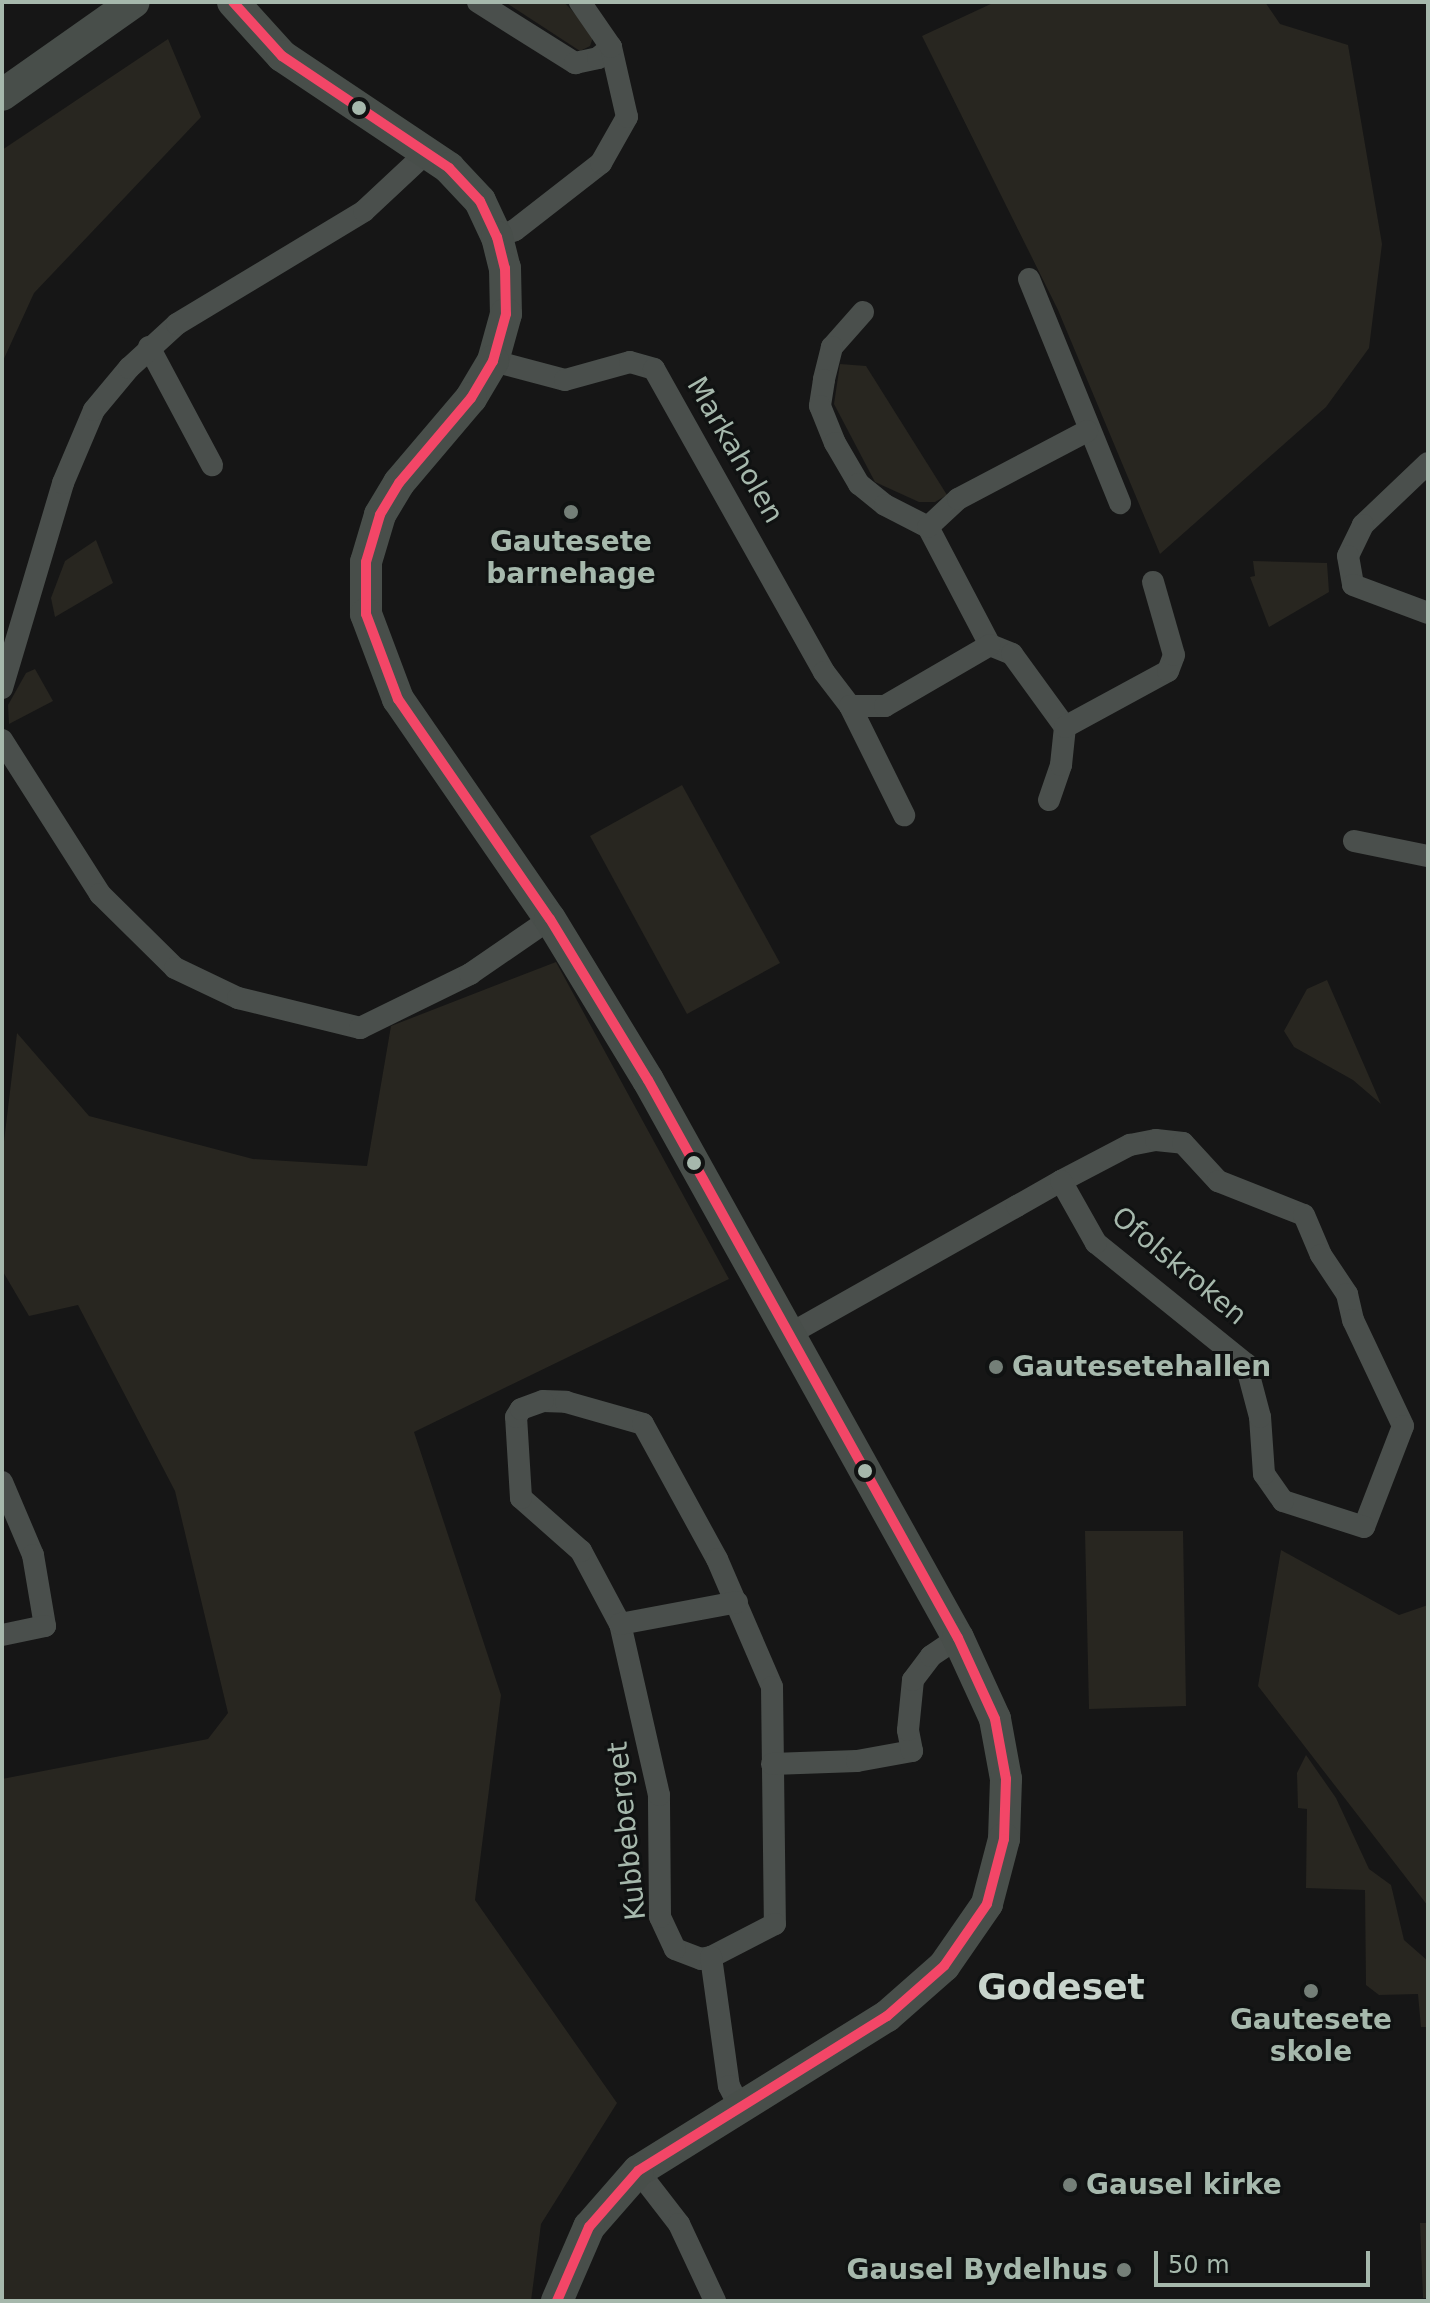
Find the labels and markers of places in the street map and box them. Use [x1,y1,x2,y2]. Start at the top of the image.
unlabelled marker [351,100,367,116]
marker: Gautesete barnehage [562,503,580,521]
place label: Gautesete barnehage [486,525,656,591]
unlabelled marker [686,1155,702,1171]
place label: Gautesetehallen [1012,1350,1271,1384]
marker: Gautesetehallen [987,1358,1005,1376]
unlabelled marker [857,1463,873,1479]
marker: Gautesete skole [1302,1982,1320,2000]
place label: Gautesete skole [1230,2003,1392,2069]
place label: Gausel kirke [1086,2168,1282,2202]
marker: Gausel kirke [1061,2176,1079,2194]
place label: Gausel Bydelhus [846,2253,1108,2287]
marker: Gausel Bydelhus [1115,2261,1133,2279]

